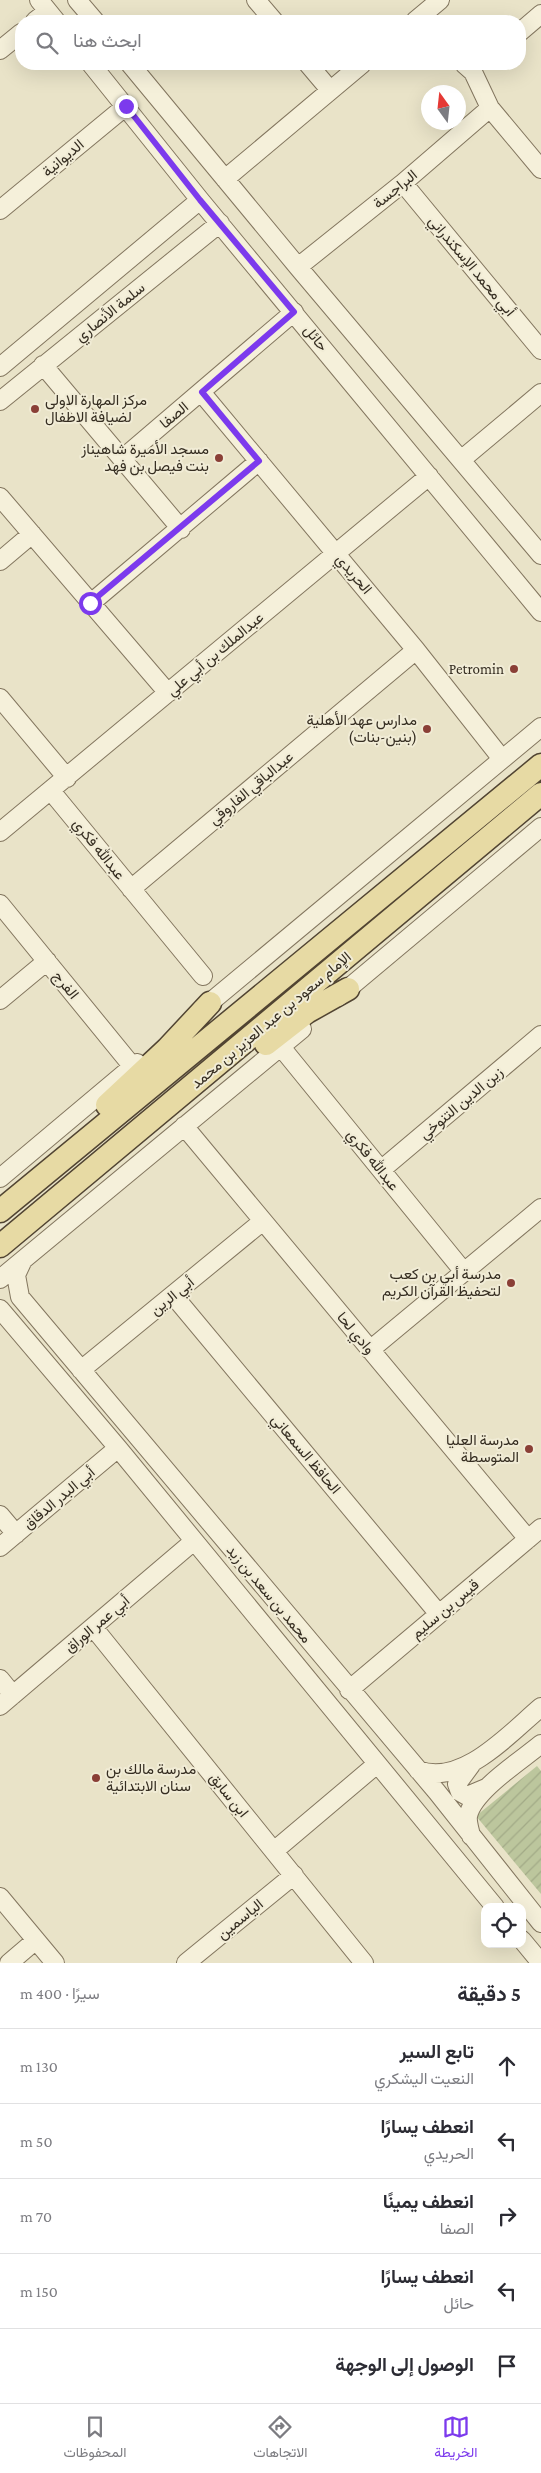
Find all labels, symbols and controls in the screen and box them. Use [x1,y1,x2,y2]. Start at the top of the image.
search box [15,15,526,70]
icon: search [33,29,61,57]
text: ابحث هنا [73,30,142,51]
north arrow [421,85,466,130]
route end [115,95,138,118]
street label: الديوانية [39,136,88,181]
street label: البراجسة [370,166,421,212]
street label: أبي محمد الإسكندراني [422,213,519,323]
street label: سلمة الأنصاري [71,278,151,349]
street label: حائل [300,322,331,355]
place label: مركز المهارة الاولى لضيافة الاطفال [45,392,147,426]
street label: الصفا [157,399,191,431]
marker: مركز المهارة الاولى لضيافة الاطفال [29,403,41,415]
place label: مسجد الأميرة شاهيناز بنت فيصل بن فهد [80,440,209,476]
marker: مسجد الأميرة شاهيناز بنت فيصل بن فهد [213,452,225,464]
street label: الحريدي [329,551,375,600]
route start [79,592,102,615]
street label: عبدالملك بن أبي علي [164,609,270,703]
place label: Petromin [449,661,504,677]
marker: Petromin [508,663,520,675]
place label: مدارس عهد الأهلية (بنين-بنات) [307,711,417,747]
marker: مدارس عهد الأهلية (بنين-بنات) [421,723,433,735]
street label: عبدالباقي الفاروقي [206,748,300,832]
street label: عبدالله فكري [66,815,129,886]
street label: الإمام سعود بن عبد العزيز بن محمد [188,948,355,1093]
street label: الفرج [48,968,82,1004]
street label: زين الدين التنوخي [416,1064,509,1146]
street label: عبدالله فكري [340,1126,403,1197]
place label: مدرسة أبي بن كعب لتحفيظ القرآن الكريم [382,1266,501,1301]
street label: أبي الرين [147,1273,201,1322]
marker: مدرسة أبي بن كعب لتحفيظ القرآن الكريم [505,1277,517,1289]
street label: وادي لحا [330,1309,378,1360]
street label: الحافظ السمعاني [264,1411,344,1500]
place label: مدرسة العليا المتوسطة [446,1432,519,1466]
marker: مدرسة العليا المتوسطة [523,1443,535,1455]
street label: أبي البدر الدقاق [20,1463,101,1536]
street label: محمد بن سعد بن زيد [222,1542,315,1647]
street label: قيس بن سليم [408,1576,483,1643]
street label: أبي عمر الوراق [61,1592,136,1659]
place label: مدرسة مالك بن سنان الابتدائية [106,1761,196,1795]
street label: ابن سابق [205,1770,252,1822]
marker: مدرسة مالك بن سنان الابتدائية [90,1772,102,1784]
street label: الياسمين [214,1896,267,1944]
map controls [481,1903,526,1948]
button: locate [481,1903,526,1948]
text: 5 دقيقة [457,1982,521,2006]
text: سيرًا · 400 m [20,1985,100,2002]
text: تابع السير [399,2041,474,2062]
icon: ahead [493,2052,521,2080]
text: 130 m [20,2058,58,2075]
text: النعيت اليشكري [374,2070,474,2087]
text: انعطف يسارًا [380,2116,474,2137]
icon: left [493,2127,521,2155]
text: 50 m [20,2133,52,2150]
text: الحريدي [424,2145,474,2162]
text: انعطف يمينًا [383,2191,474,2212]
icon: right [493,2202,521,2230]
text: 70 m [20,2208,52,2225]
text: الصفا [440,2220,474,2237]
text: انعطف يسارًا [380,2266,474,2287]
icon: left [493,2277,521,2305]
text: 150 m [20,2283,58,2300]
text: حائل [443,2295,474,2312]
icon: arrive [493,2352,521,2380]
text: الوصول إلى الوجهة [335,2354,474,2375]
tab: المحفوظات [63,2413,126,2465]
tab: الاتجاهات [253,2413,308,2465]
tab: الخريطة [434,2413,478,2465]

